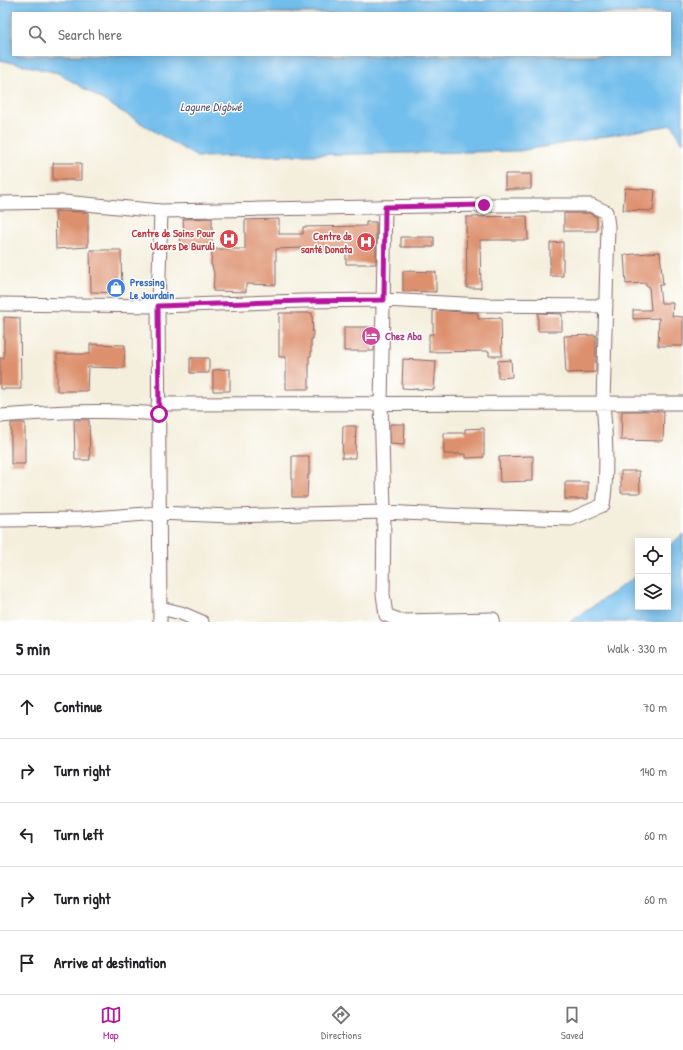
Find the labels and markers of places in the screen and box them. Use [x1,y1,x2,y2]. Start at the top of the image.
place label: Centre de Soins Pour Ulcers De Buruli [131,226,216,253]
hospital icon: Centre de Soins Pour Ulcers De Buruli [218,228,240,250]
place label: Centre de santé Donata [301,229,353,256]
hospital icon: Centre de santé Donata [355,231,377,253]
place label: Pressing Le Jourdain [130,275,174,302]
shop icon: Pressing Le Jourdain [105,277,127,299]
hotel icon: Chez Aba [360,325,382,347]
place label: Chez Aba [385,329,422,343]

